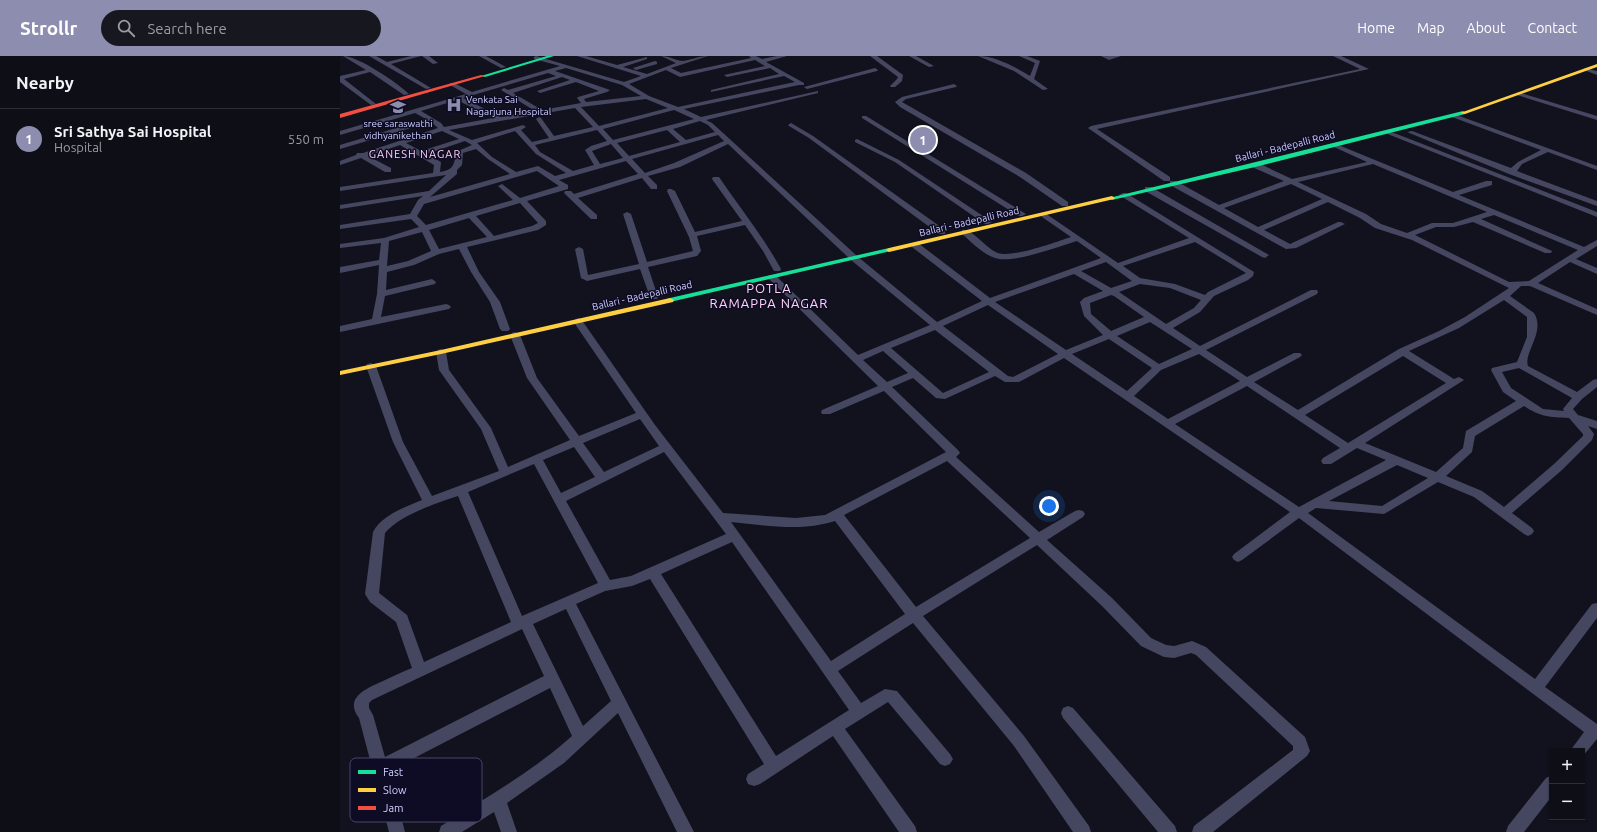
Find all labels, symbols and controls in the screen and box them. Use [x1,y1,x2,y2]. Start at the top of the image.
search box [101,10,381,46]
text: Strollr [20,17,77,39]
icon: search [115,17,137,39]
text: Search here [147,20,227,37]
text: Home [1357,20,1395,36]
text: Map [1417,20,1445,36]
text: About [1467,20,1506,36]
text: Contact [1528,20,1577,36]
text: Nearby [16,73,74,92]
place label: Venkata Sai Nagarjuna Hospital [466,94,552,117]
hospital icon: Venkata Sai Nagarjuna Hospital [445,96,463,114]
school or university icon: sree saraswathi vidhyanikethan [389,98,407,116]
place label: sree saraswathi vidhyanikethan [363,118,433,141]
text: Sri Sathya Sai Hospital [54,123,211,140]
pin: 1 [910,125,936,155]
street label: Ballari - Badepalli Road [1234,129,1336,164]
text: 1 [25,132,33,146]
text: 550 m [288,132,324,146]
text: Hospital [54,140,102,154]
district label: GANESH NAGAR [369,148,461,160]
street label: Ballari - Badepalli Road [918,205,1020,238]
street label: Ballari - Badepalli Road [591,279,693,312]
district label: POTLA RAMAPPA NAGAR [710,281,828,310]
your location [1039,496,1059,516]
map controls [1549,748,1585,820]
button: + [1549,748,1585,784]
legend [350,758,482,822]
text: Fast [383,766,404,778]
text: Slow [383,784,407,796]
button: − [1549,784,1585,820]
text: Jam [383,802,404,814]

